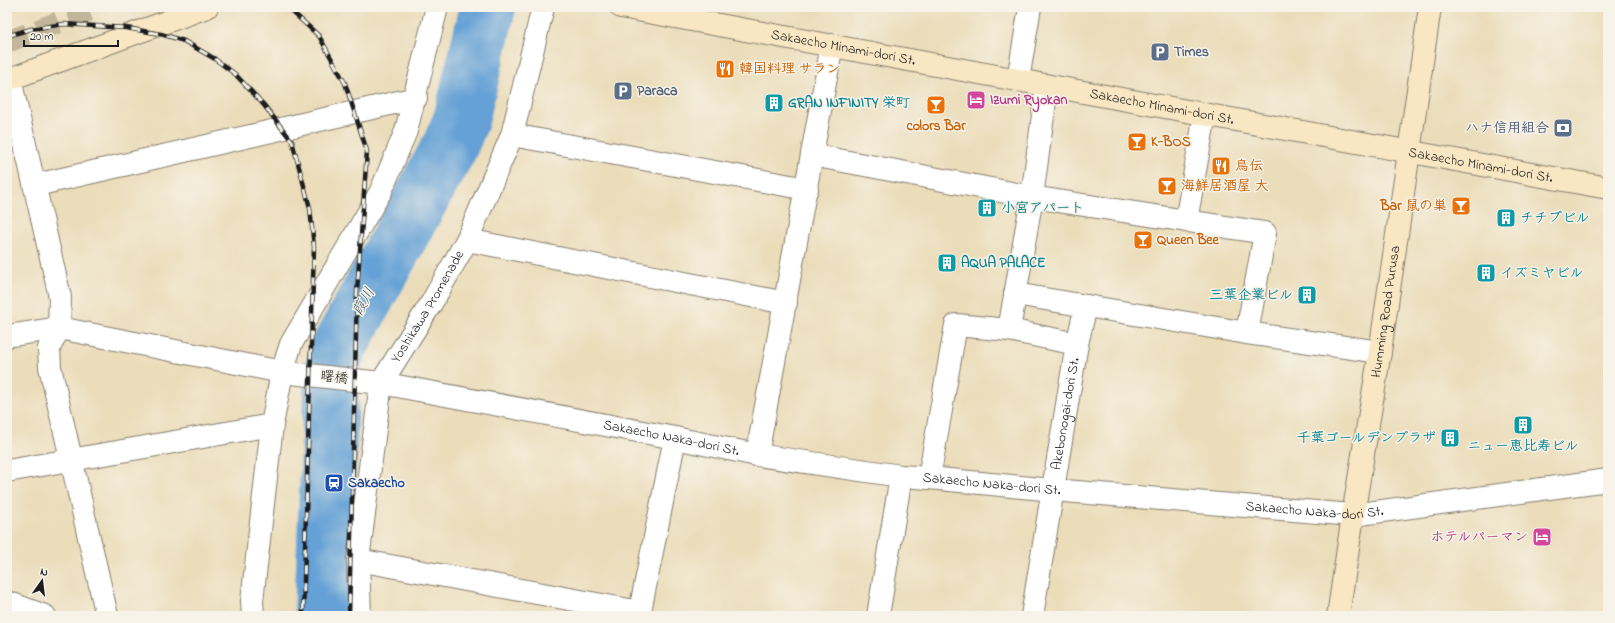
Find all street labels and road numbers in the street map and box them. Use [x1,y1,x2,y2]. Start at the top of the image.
street label: Sakaecho Minami-dori St. [769,24,917,71]
street label: Sakaecho Minami-dori St. [1088,83,1236,130]
street label: Sakaecho Minami-dori St. [1407,142,1555,189]
street label: Humming Road Purusa [1365,244,1406,379]
street label: Yoshikawa Promenade [386,246,470,367]
street label: Akebonogai-dori St. [1046,356,1085,472]
street label: 曙橋 [319,366,349,390]
street label: Sakaecho Naka-dori St. [602,414,741,462]
street label: Sakaecho Naka-dori St. [922,467,1062,501]
street label: Sakaecho Naka-dori St. [1245,496,1385,526]

